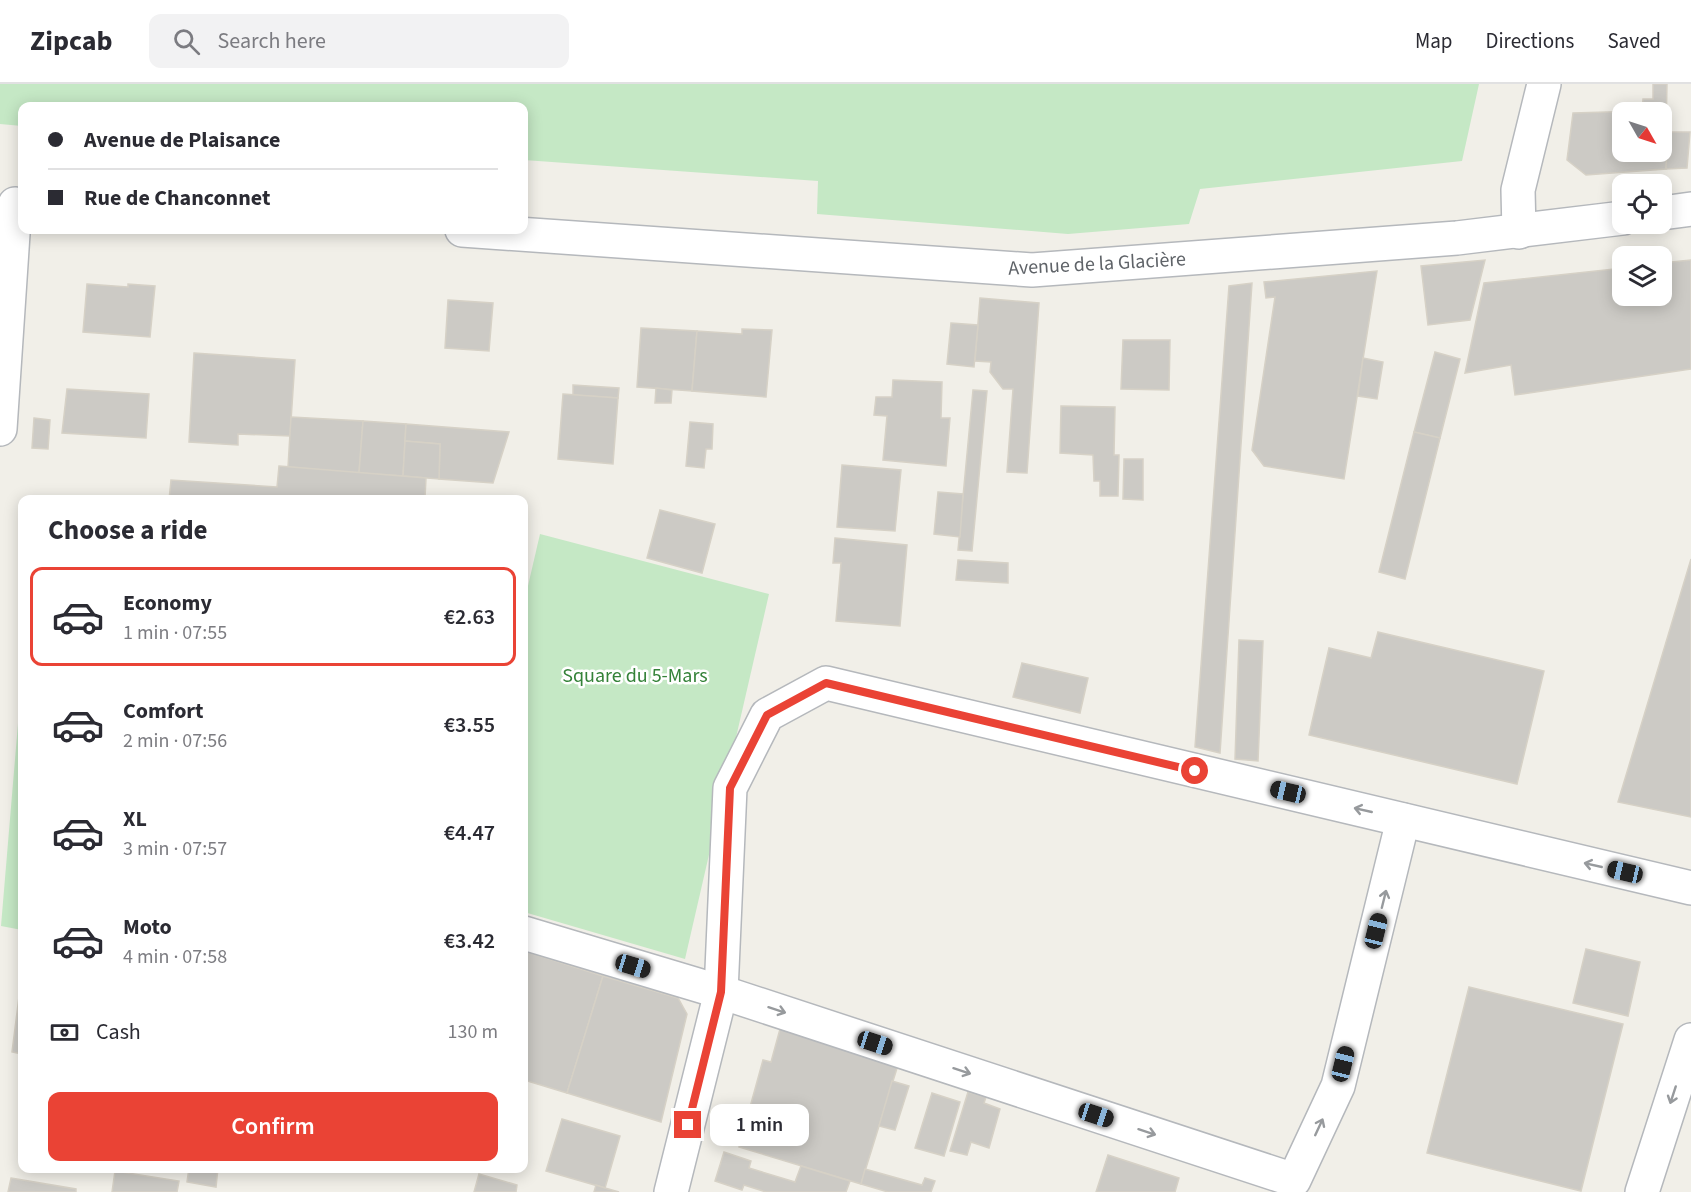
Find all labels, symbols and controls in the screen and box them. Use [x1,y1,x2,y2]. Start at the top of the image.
search box [149,14,569,68]
text: Zipcab [30,21,113,61]
icon: search [170,25,203,58]
text: Search here [218,25,326,57]
text: Map [1415,26,1453,56]
text: Directions [1486,26,1574,56]
text: Saved [1607,26,1661,56]
north arrow [1612,102,1672,162]
map controls [1612,102,1672,306]
text: Avenue de Plaisance [84,124,280,156]
button: locate [1612,174,1672,234]
text: Rue de Chanconnet [84,182,270,214]
street label: Avenue de la Glacière [1007,245,1187,283]
button: layers [1612,246,1672,306]
text: Choose a ride [48,511,208,550]
text: Economy [123,587,212,619]
icon: car [51,590,105,644]
text: €2.63 [444,601,495,633]
text: 1 min · 07:55 [123,619,227,647]
park label: Square du 5-Mars [562,662,708,690]
text: Comfort [123,695,204,727]
icon: car [51,698,105,752]
text: €3.55 [444,709,495,741]
text: 2 min · 07:56 [123,727,227,755]
route start [1181,757,1208,784]
car [1268,779,1308,805]
text: XL [123,803,147,835]
one-way arrow [1353,804,1372,816]
icon: car [51,806,105,860]
text: €4.47 [444,817,495,849]
text: 3 min · 07:57 [123,835,227,863]
one-way arrow [1584,858,1603,870]
car [1605,859,1645,885]
one-way arrow [1378,890,1390,909]
text: Moto [123,911,172,943]
car [1363,911,1389,951]
icon: car [51,914,105,968]
text: €3.42 [444,925,495,957]
text: 4 min · 07:58 [123,943,227,971]
car [613,952,653,980]
one-way arrow [767,1006,786,1017]
icon: cash [48,1016,81,1049]
text: Cash [96,1016,141,1048]
text: 130 m [448,1018,498,1046]
car [855,1029,895,1057]
car [1330,1044,1356,1084]
one-way arrow [952,1066,971,1077]
one-way arrow [1667,1085,1678,1104]
button: Confirm [48,1092,498,1161]
car [1076,1101,1116,1129]
callout: 1 min [709,1104,808,1146]
route end [674,1111,701,1138]
text: 1 min [736,1111,783,1139]
one-way arrow [1313,1118,1325,1136]
one-way arrow [1137,1127,1156,1138]

